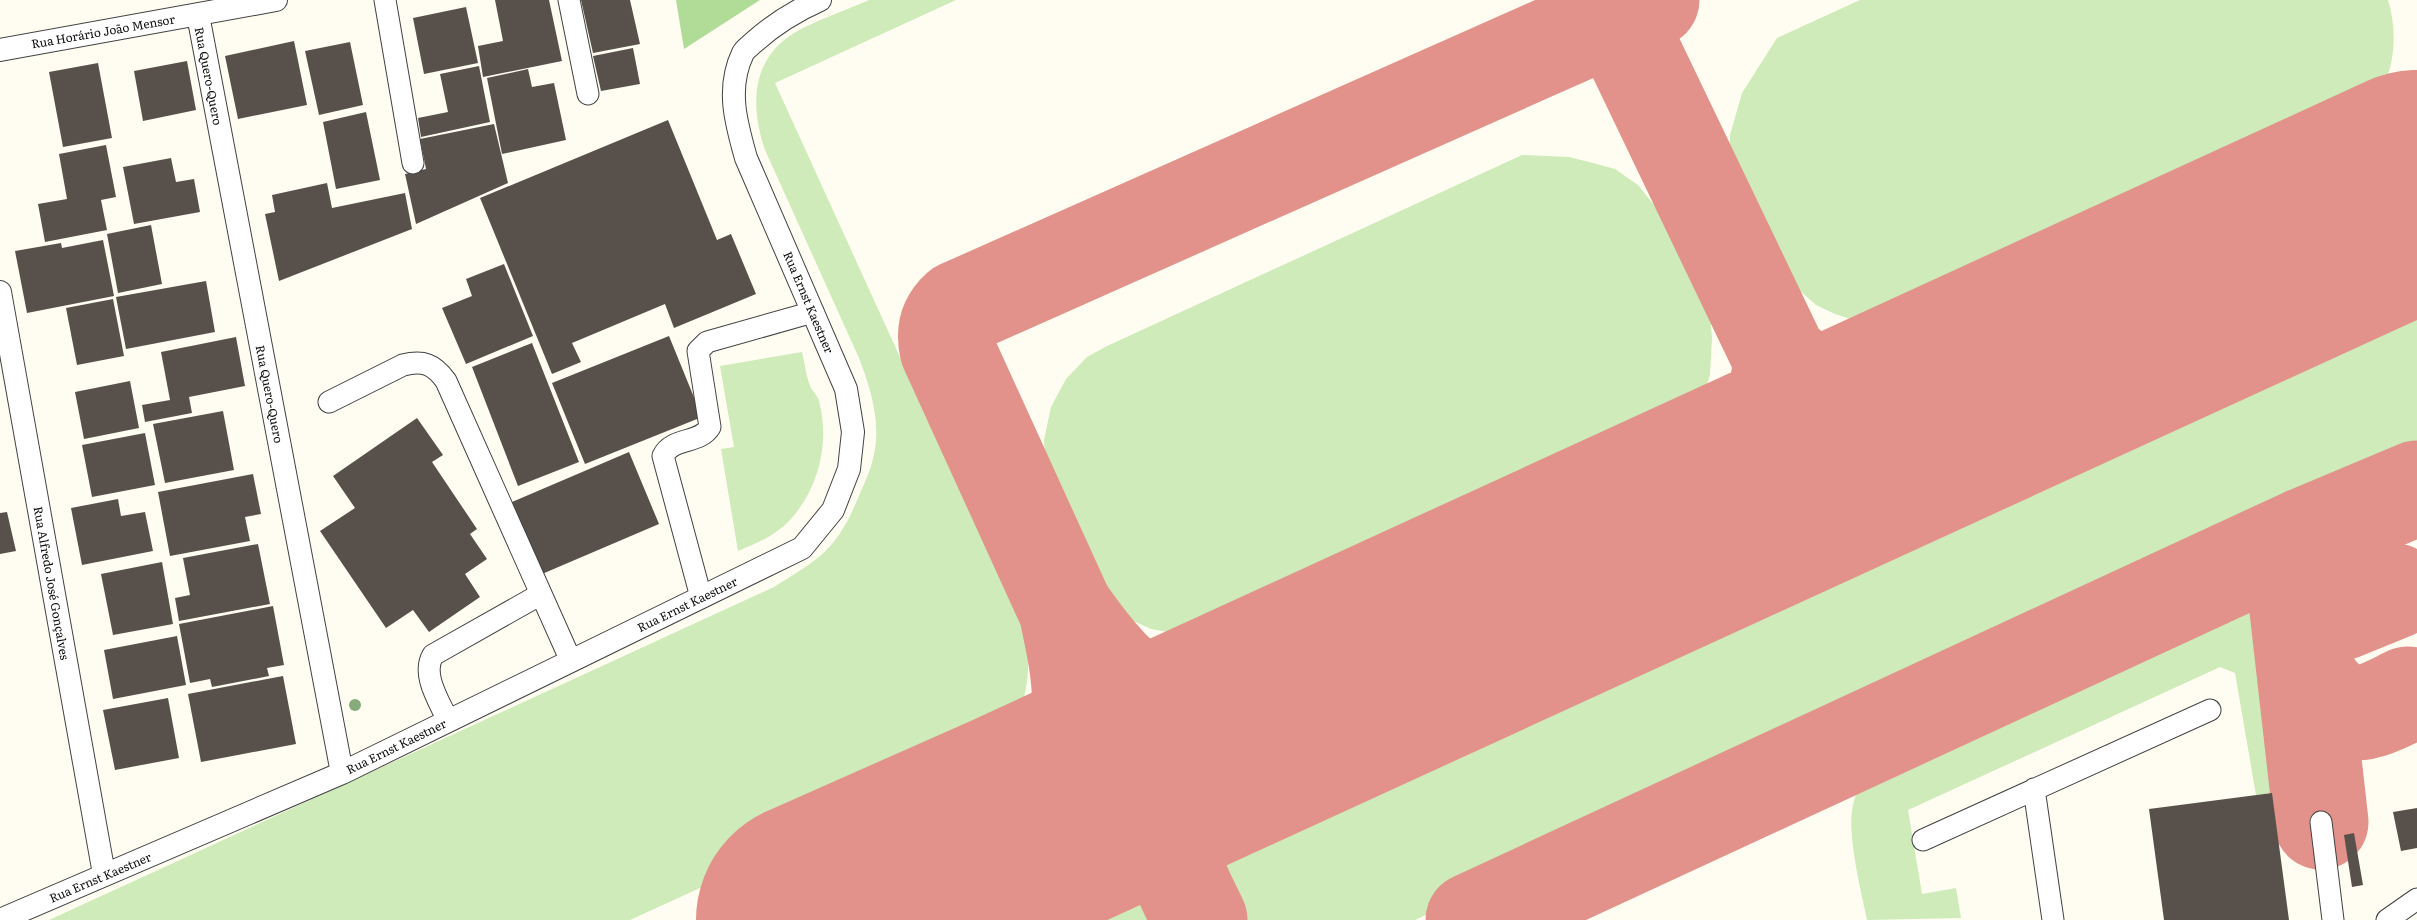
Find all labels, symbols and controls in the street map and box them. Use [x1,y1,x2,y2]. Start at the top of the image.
street label: Rua Horário João Mensor [30,9,176,52]
street label: Rua Quero-Quero [191,25,227,127]
street label: Rua Ernst Kaestner [779,248,839,356]
street label: Rua Quero-Quero [252,343,288,445]
street label: Rua Alfredo José Gonçalves [30,505,74,662]
street label: Rua Ernst Kaestner [634,572,740,636]
street label: Rua Ernst Kaestner [343,714,449,778]
street label: Rua Ernst Kaestner [46,847,154,907]

